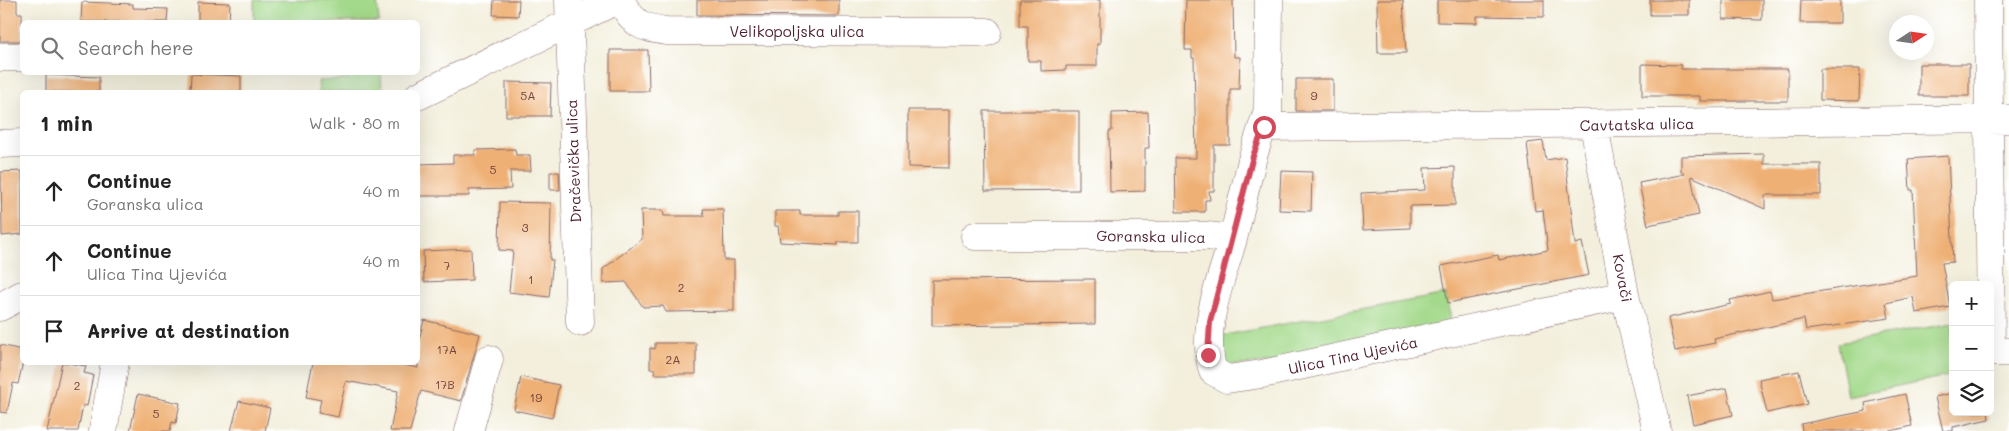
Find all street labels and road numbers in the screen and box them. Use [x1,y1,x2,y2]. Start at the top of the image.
street label: Velikopoljska ulica [729,21,865,41]
street label: Dračevička ulica [561,99,585,223]
street label: Cavtatska ulica [1579,113,1695,135]
street label: Goranska ulica [1096,225,1206,247]
street label: Kovači [1609,252,1637,304]
street label: Ulica Tina Ujevića [1286,332,1420,378]

